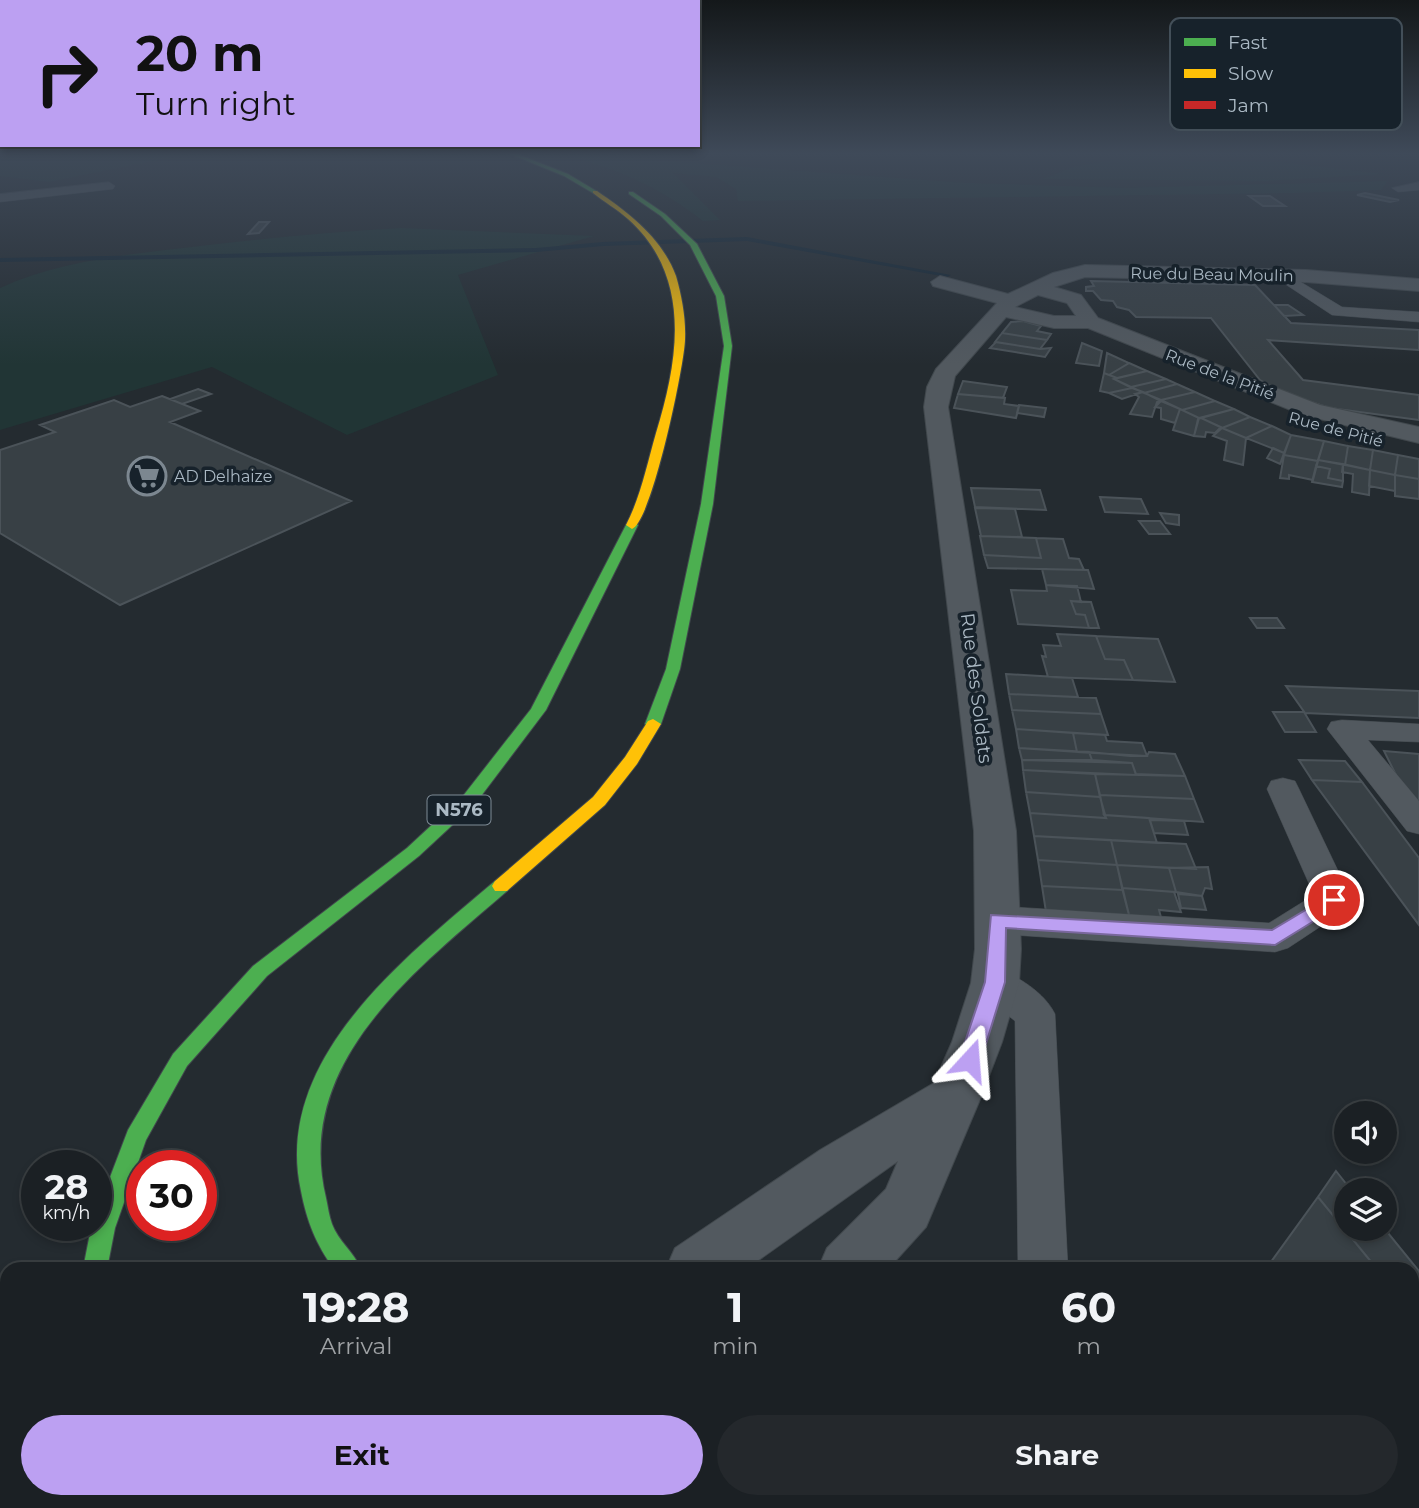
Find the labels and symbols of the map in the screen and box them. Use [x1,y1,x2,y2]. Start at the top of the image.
legend [1170,18,1402,130]
text: Fast [1228,31,1268,54]
text: Slow [1228,62,1273,85]
text: Jam [1227,94,1269,117]
street label: Rue du Beau Moulin [1130,264,1294,285]
street label: Rue de la Pitié [1163,345,1277,404]
street label: Rue de Pitié [1287,408,1385,451]
supermarket icon: AD Delhaize [126,455,168,497]
place label: AD Delhaize [174,467,272,486]
street label: Rue des Soldats [956,612,997,765]
road number: N576 [428,796,490,824]
pin [1304,870,1364,930]
position arrow [933,1023,1007,1097]
speed limit sign: 30 [126,1150,217,1241]

